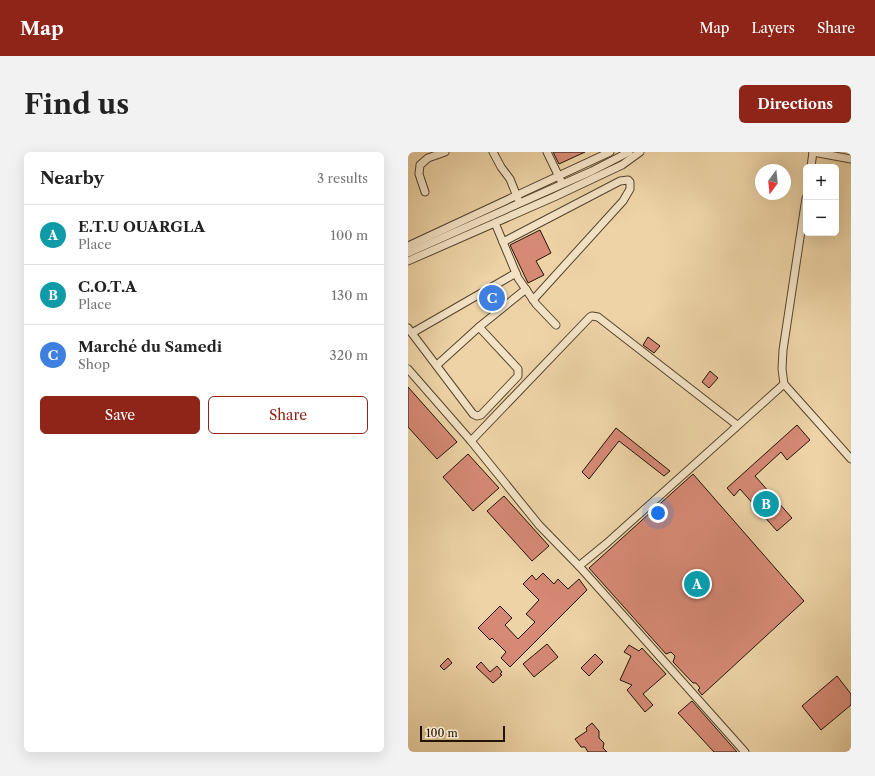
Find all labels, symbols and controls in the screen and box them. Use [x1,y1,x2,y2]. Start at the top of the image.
text: Map [20,17,64,40]
text: Map [699,19,729,37]
text: Layers [751,19,795,37]
text: Share [817,19,855,37]
button: Directions [739,85,851,123]
text: Find us [24,87,129,121]
north arrow [755,164,791,200]
map controls [803,164,839,236]
button: + [803,164,839,200]
text: Nearby [40,168,104,188]
text: 3 results [317,170,368,186]
button: − [803,200,839,236]
text: E.T.U OUARGLA [78,217,205,236]
text: A [48,227,58,243]
text: 100 m [330,227,368,243]
text: Place [78,236,111,252]
text: C.O.T.A [78,277,137,296]
pin: C [479,283,505,313]
text: B [48,287,58,303]
text: 130 m [332,287,368,303]
text: Place [78,296,111,312]
text: Marché du Samedi [78,337,222,356]
text: C [48,347,58,363]
text: 320 m [330,347,368,363]
text: Shop [78,356,110,372]
button: Save [40,396,200,434]
button: Share [208,396,368,434]
pin: B [753,489,779,519]
your location [648,503,668,523]
pin: A [684,569,710,599]
scale bar [420,724,505,743]
text: 100 m [426,726,458,740]

